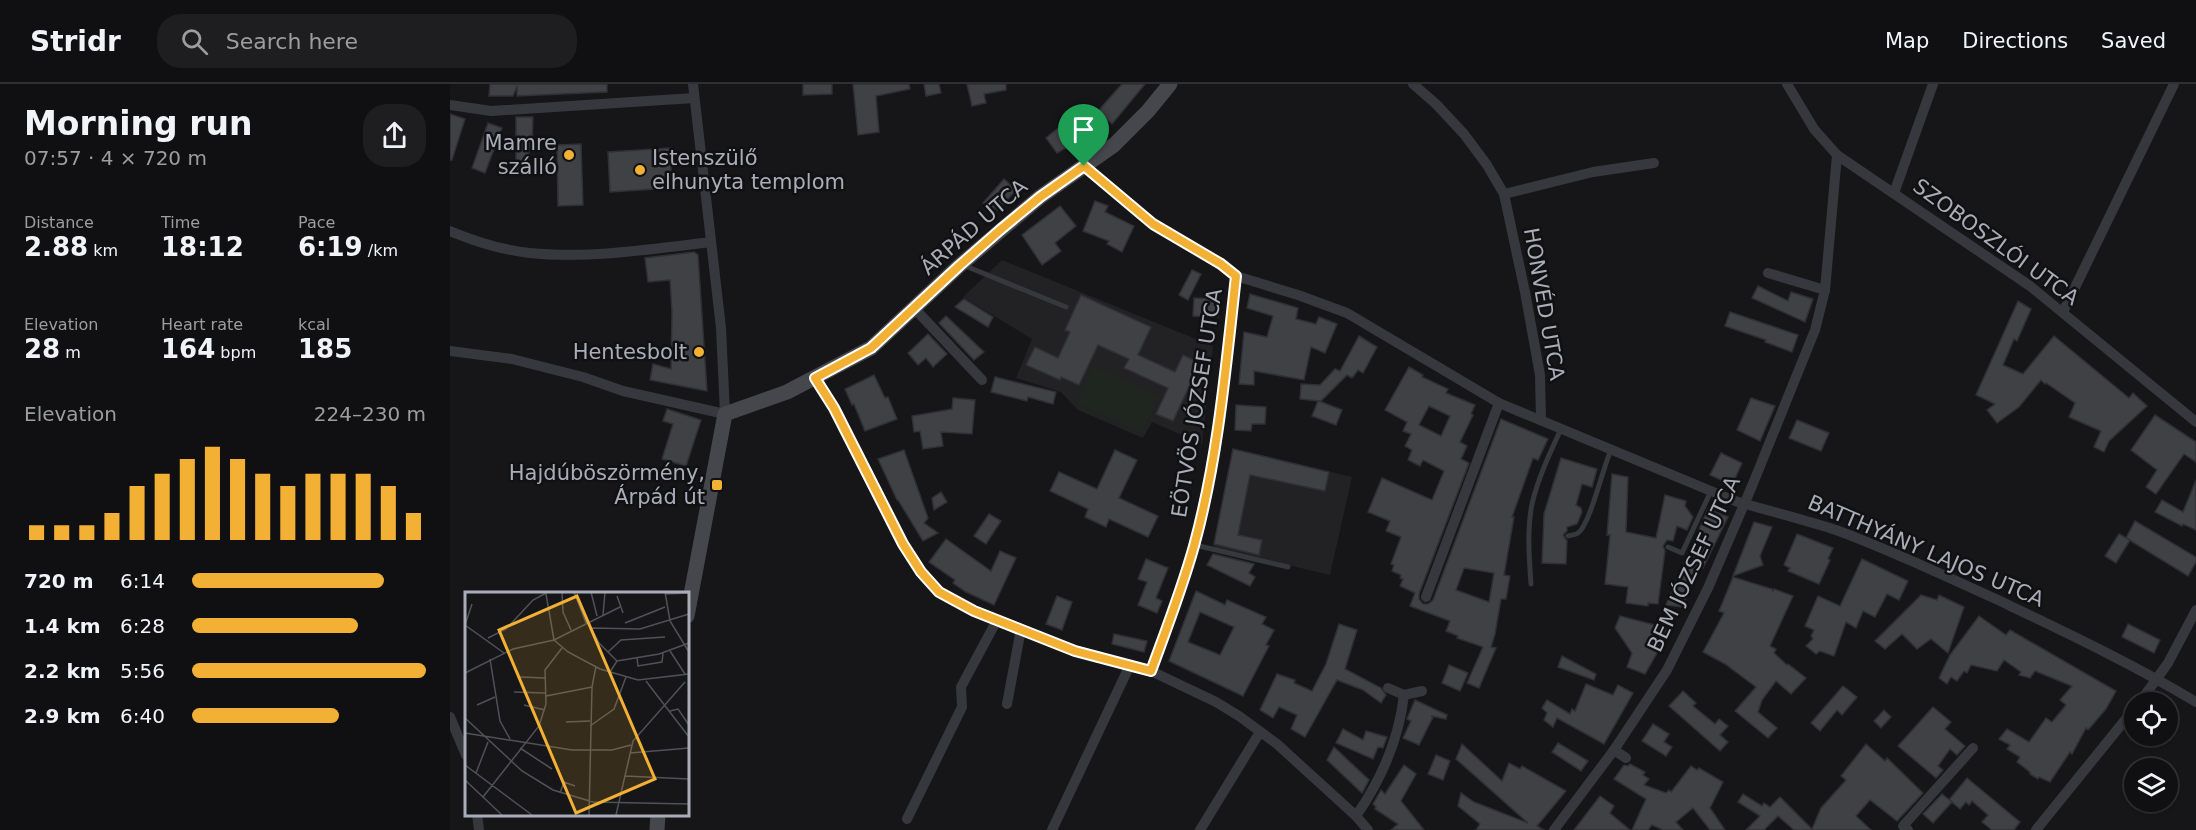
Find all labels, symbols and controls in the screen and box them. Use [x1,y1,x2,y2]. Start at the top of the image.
search box [157,14,577,68]
text: Stridr [30,25,121,58]
icon: search [178,25,211,58]
text: Search here [226,29,358,54]
text: Map [1885,29,1929,53]
text: Directions [1962,29,2068,53]
text: Saved [2101,29,2166,53]
text: Morning run [24,104,252,143]
button: share [363,104,426,167]
pin [1058,104,1109,166]
icon: arrive [1067,113,1100,146]
place label: Mamre szálló [484,131,557,179]
text: 07:57 · 4 × 720 m [24,146,207,170]
place label: Istenszülő elhunyta templom [652,146,845,194]
marker: Mamre szálló [562,148,576,162]
marker: Istenszülő elhunyta templom [633,163,647,177]
street label: ÁRPÁD UTCA [915,173,1033,280]
street label: SZOBOSZLÓI UTCA [1908,173,2085,311]
text: Distance [24,213,94,232]
text: Time [161,213,200,232]
text: Pace [298,213,335,232]
street label: HONVÉD UTCA [1519,226,1570,383]
text: 2.88 [24,232,88,262]
text: 18:12 [161,232,244,262]
text: 6:19 [298,232,363,262]
text: km [88,241,118,260]
text: /km [363,241,398,260]
street label: EÖTVÖS JÓZSEF UTCA [1166,286,1227,519]
text: Elevation [24,315,98,334]
text: Heart rate [161,315,243,334]
text: kcal [298,315,330,334]
text: 28 [24,334,60,364]
text: 164 [161,334,215,364]
text: 185 [298,334,352,364]
place label: Hentesbolt [573,340,687,364]
text: m [60,343,81,362]
text: bpm [215,343,256,362]
marker: Hentesbolt [692,345,706,359]
text: Elevation [24,402,117,426]
text: 224–230 m [314,402,426,426]
place label: Hajdúböszörmény, Árpád út [509,461,705,509]
street label: BEM JÓZSEF UTCA [1642,471,1745,656]
marker: Hajdúböszörmény, Árpád út [710,478,724,492]
street label: BATTHYÁNY LAJOS UTCA [1804,489,2049,612]
text: 720 m [24,569,94,593]
text: 6:14 [120,569,165,593]
inset map [465,592,688,815]
text: 1.4 km [24,614,101,638]
text: 6:28 [120,614,165,638]
text: 2.2 km [24,659,101,683]
text: 5:56 [120,659,165,683]
map controls [2124,692,2178,812]
button: locate [2124,692,2178,746]
text: 2.9 km [24,704,101,728]
text: 6:40 [120,704,165,728]
button: layers [2124,758,2178,812]

